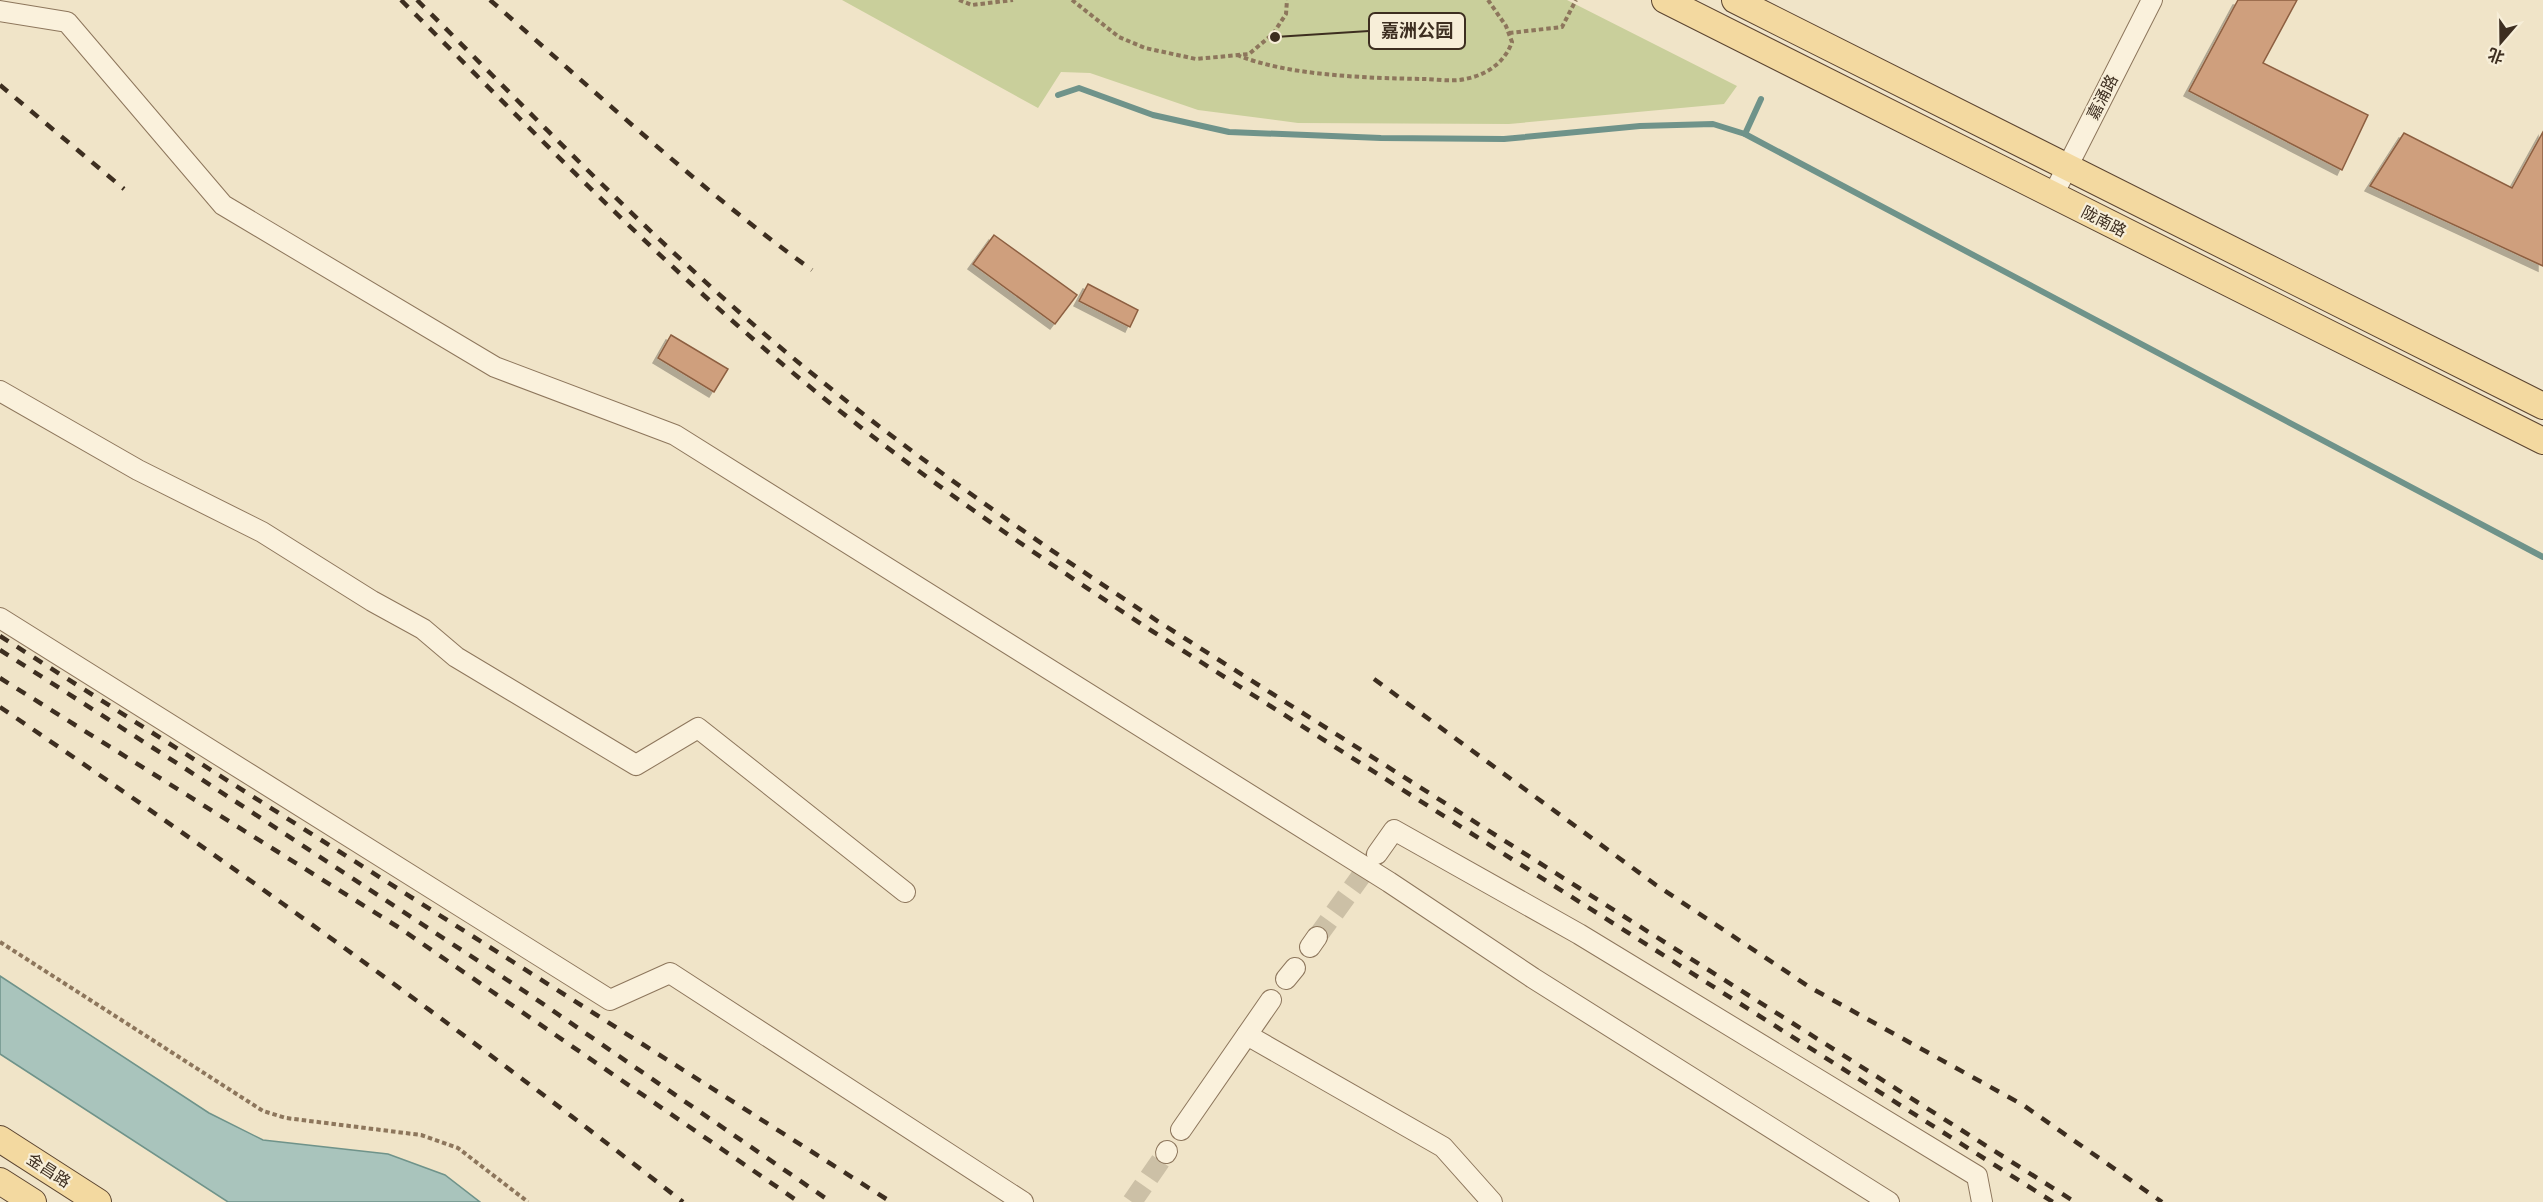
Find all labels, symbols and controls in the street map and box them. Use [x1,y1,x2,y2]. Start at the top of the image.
north arrow [2471,12,2531,72]
callout: 嘉洲公园 [1369,13,1465,49]
text: 嘉洲公园 [1381,18,1453,42]
text: 北 [2485,44,2507,69]
street label: 嘉涌路 [2081,71,2122,123]
street label: 陇南路 [2078,200,2130,241]
street label: 金昌路 [23,1148,75,1191]

